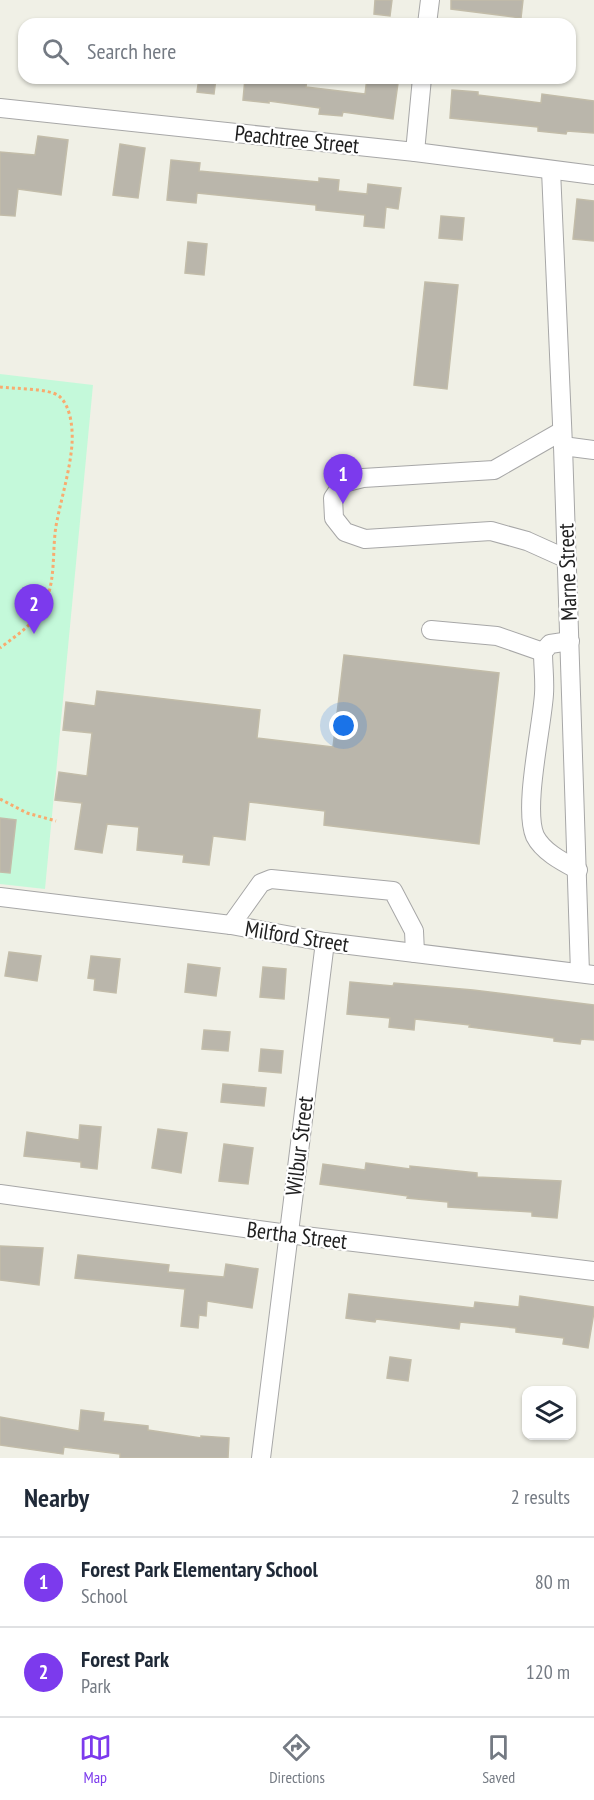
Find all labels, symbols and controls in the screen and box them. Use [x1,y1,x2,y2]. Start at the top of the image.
search box [18,18,576,84]
icon: search [39,35,72,68]
text: Search here [87,37,176,65]
street label: Peachtree Street [233,119,361,159]
pin: 1 [324,454,362,504]
street label: Marne Street [551,523,583,621]
pin: 2 [15,584,54,634]
your location [329,711,358,740]
street label: Milford Street [243,914,351,958]
street label: Wilbur Street [279,1095,319,1197]
street label: Bertha Street [245,1215,349,1255]
map controls [522,1386,576,1440]
button: layers [522,1386,576,1440]
text: Nearby [24,1481,89,1514]
text: 2 results [511,1484,570,1510]
text: Forest Park Elementary School [81,1555,318,1583]
text: 1 [39,1569,48,1595]
text: 80 m [535,1569,570,1595]
text: School [81,1583,127,1609]
text: Forest Park [81,1645,169,1673]
text: 2 [39,1659,48,1685]
text: 120 m [526,1659,570,1685]
text: Park [81,1673,111,1699]
tab: Map [79,1731,112,1787]
tab: Directions [269,1731,325,1787]
tab: Saved [482,1731,515,1787]

